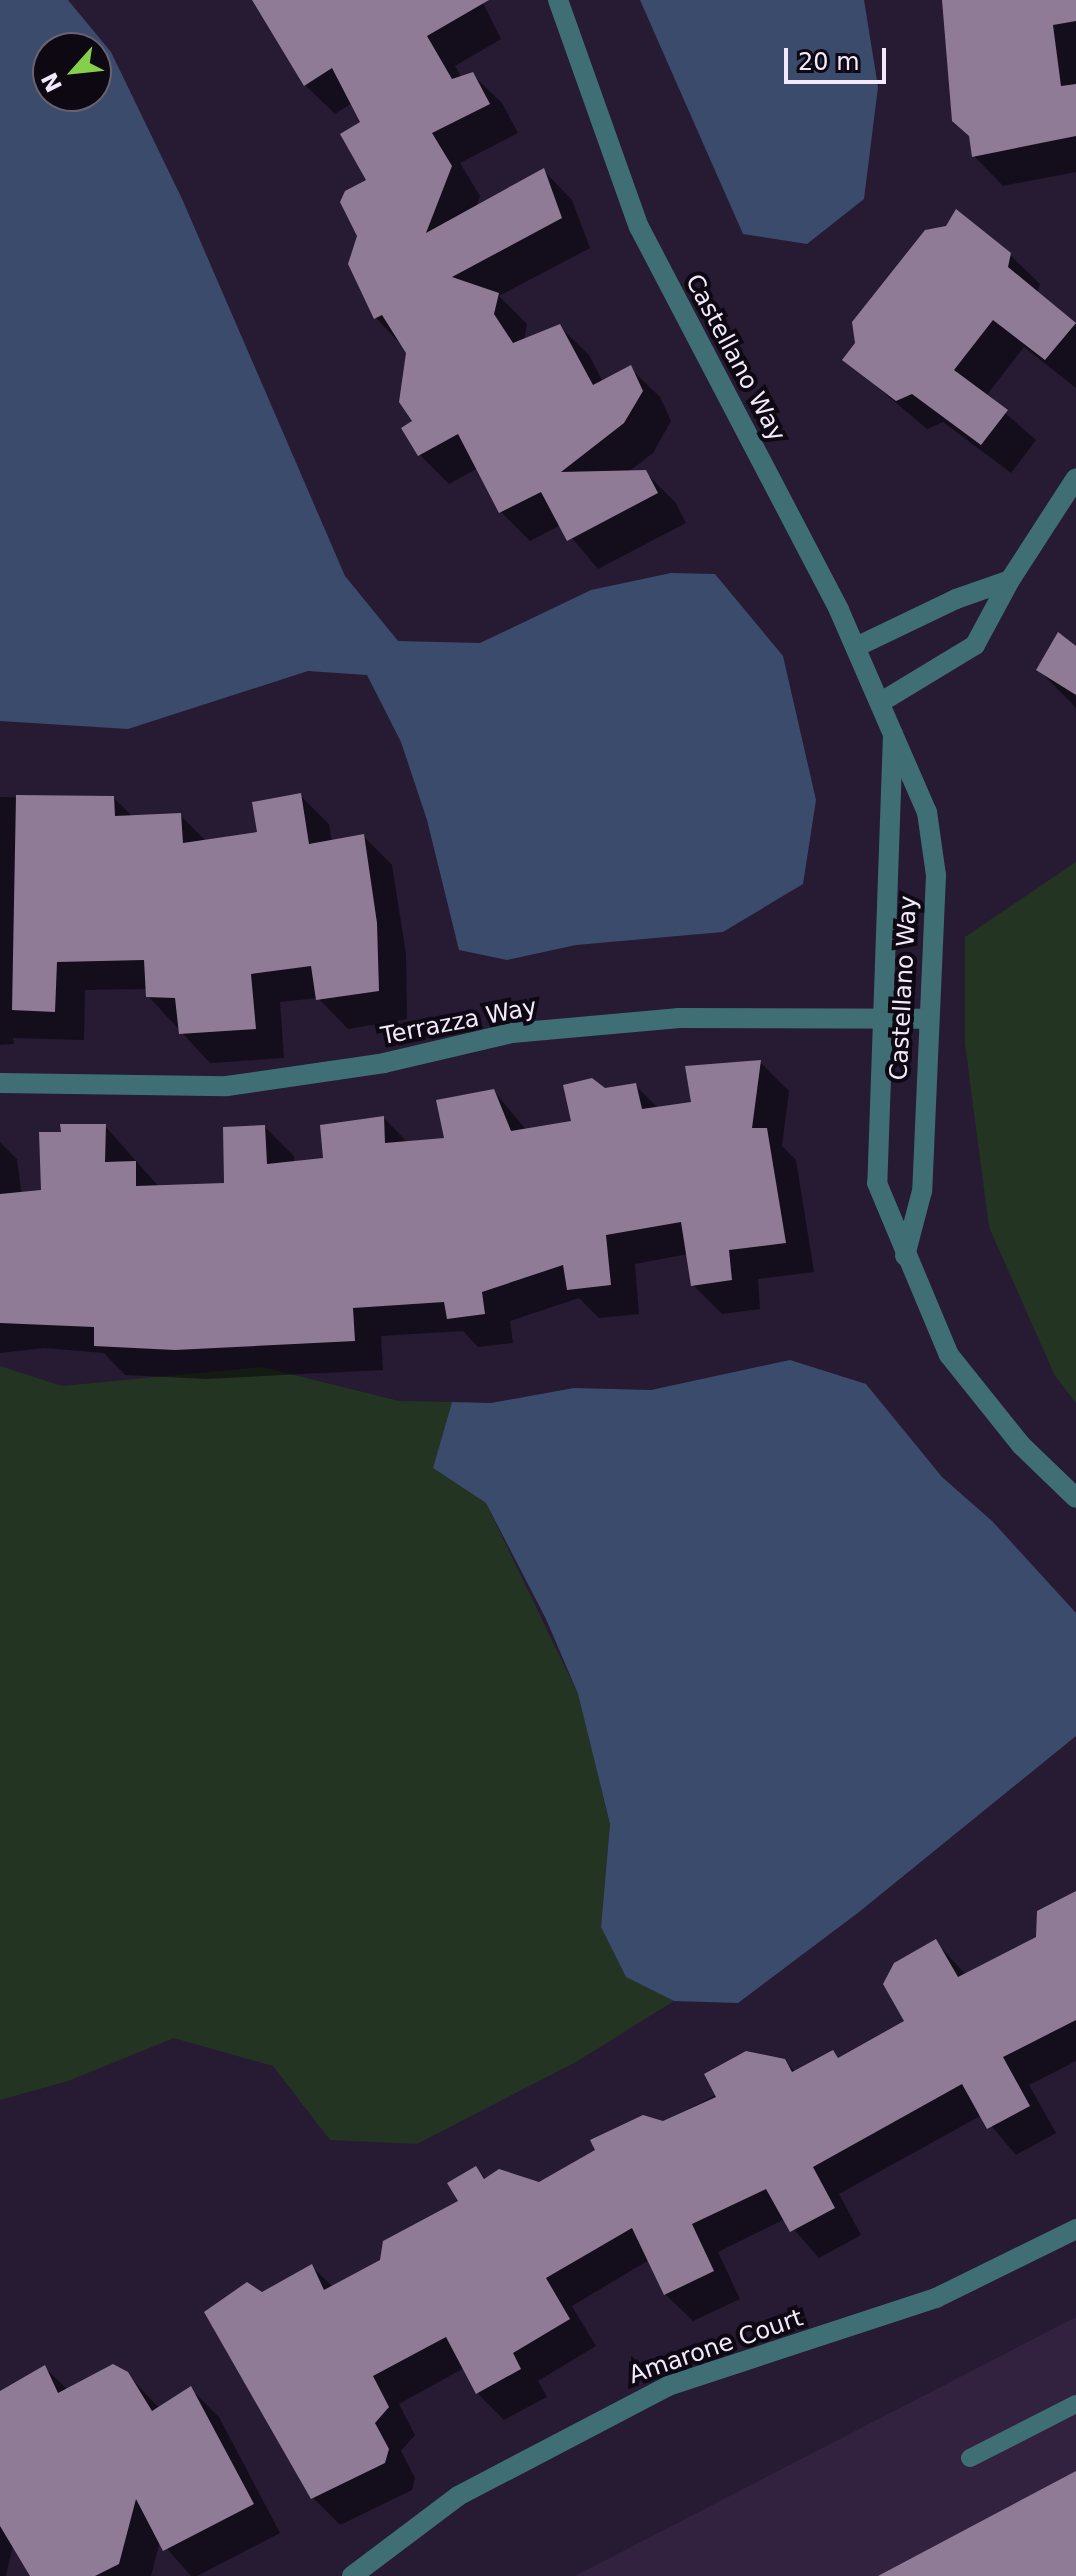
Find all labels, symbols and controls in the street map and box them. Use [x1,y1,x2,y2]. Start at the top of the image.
north arrow [32,32,112,112]
scale bar [788,32,890,82]
text: 20 m [798,48,860,76]
text: N [37,68,67,96]
street label: Castellano Way [679,270,791,446]
street label: Castellano Way [885,895,923,1081]
street label: Terrazza Way [379,993,539,1051]
street label: Amarone Court [625,2304,807,2390]

